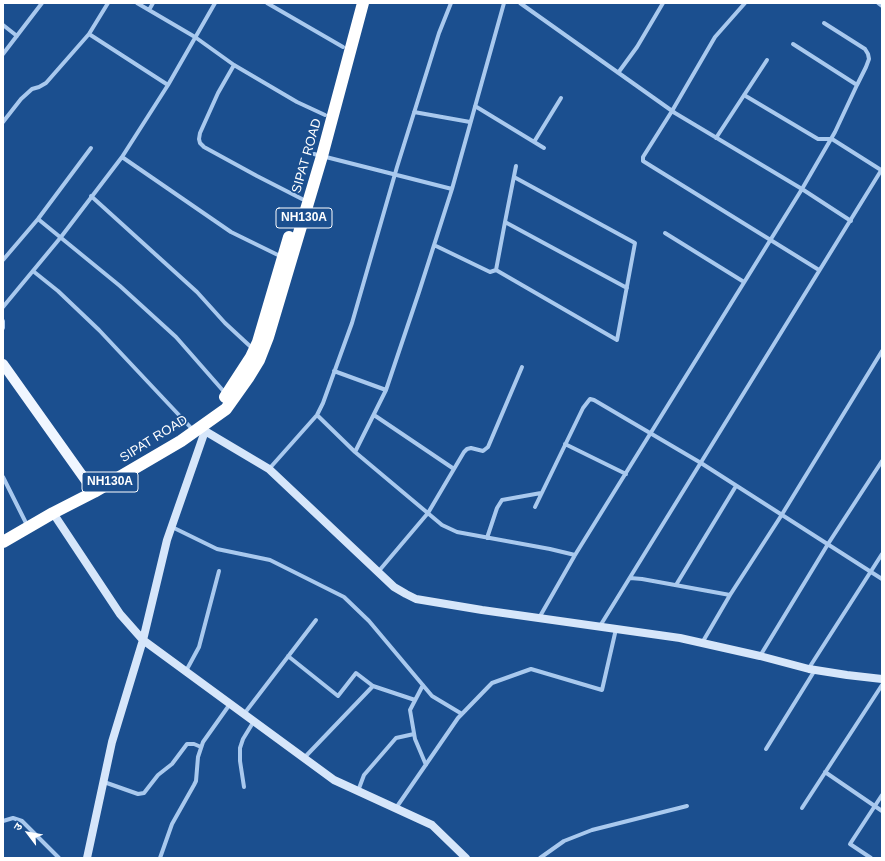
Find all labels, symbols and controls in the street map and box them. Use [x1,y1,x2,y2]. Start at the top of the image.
street label: SIPAT ROAD [289,117,325,195]
road number: NH130A [276,208,332,228]
street label: SIPAT ROAD [117,412,191,466]
road number: NH130A [82,472,138,492]
north arrow [8,813,48,853]
text: उ [11,821,25,833]

